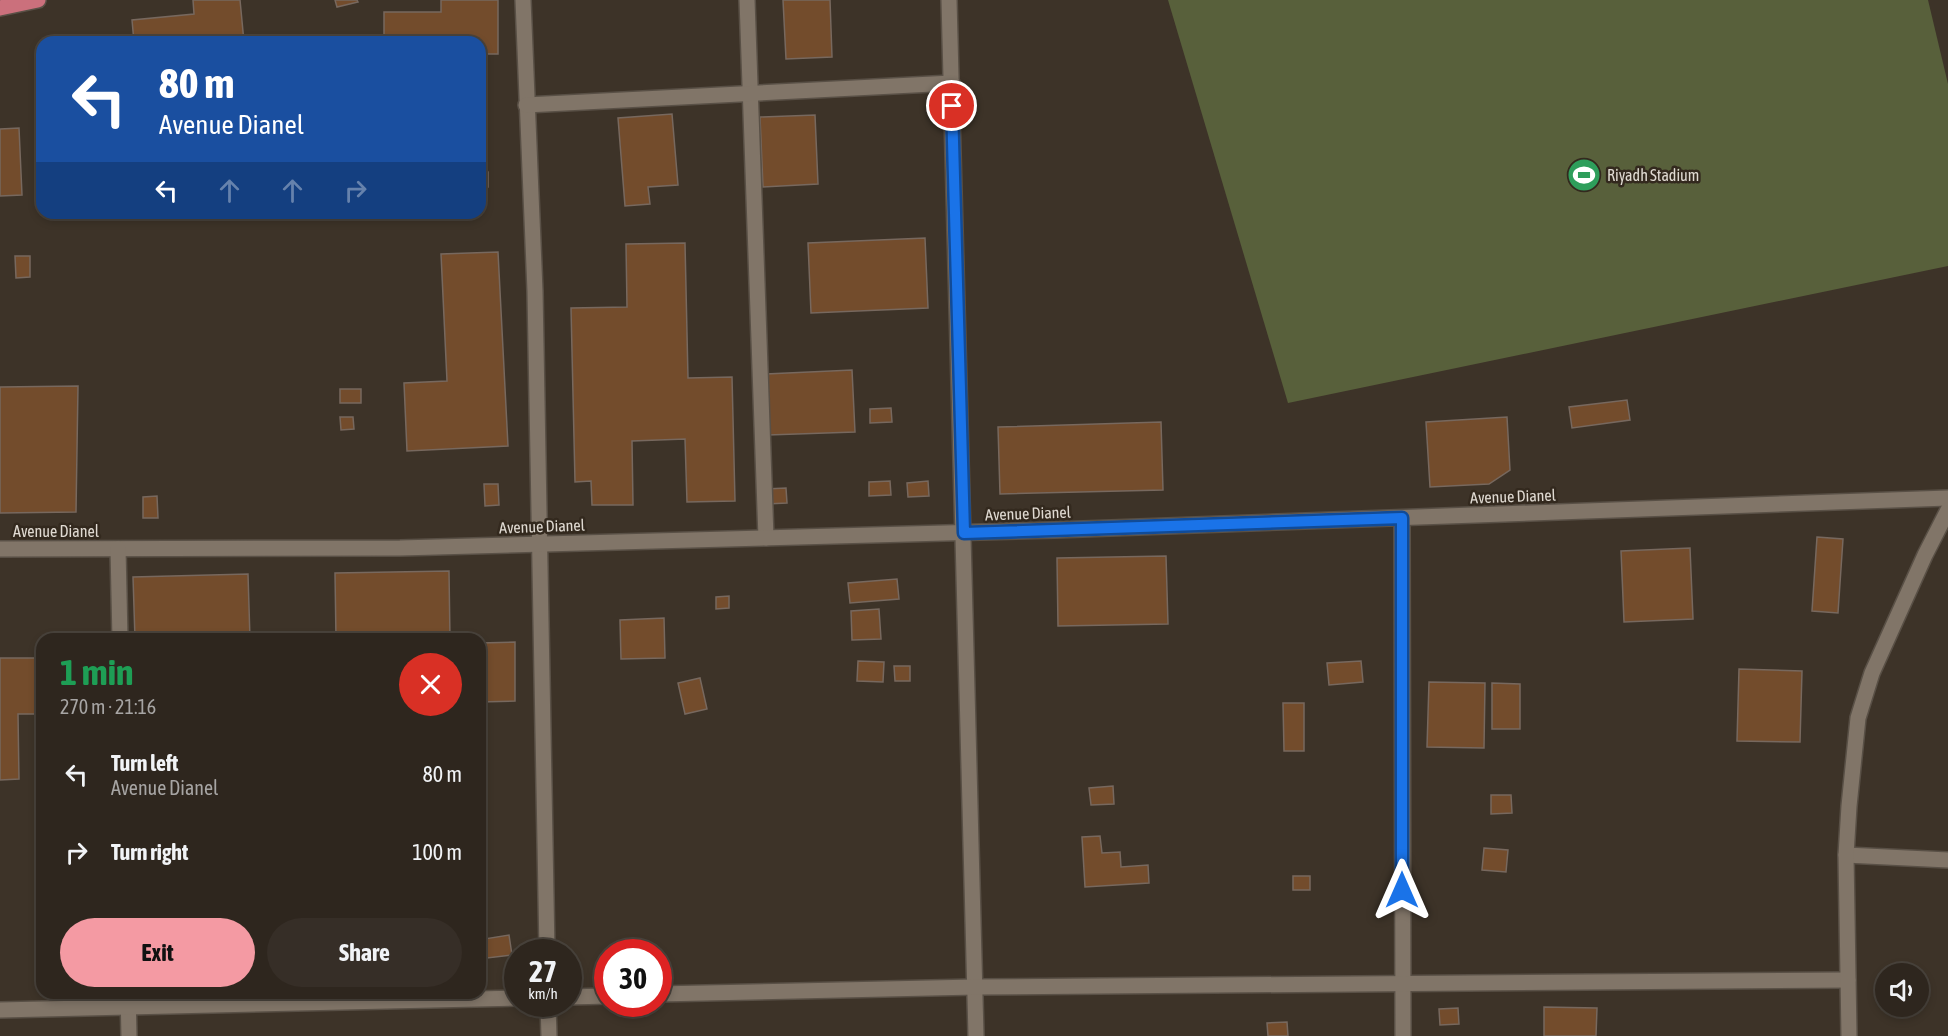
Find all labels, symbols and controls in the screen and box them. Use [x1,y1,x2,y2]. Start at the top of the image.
text: 80 m [159,59,234,107]
icon: left [60,60,138,138]
pin [926,80,977,131]
icon: arrive [935,89,968,122]
text: Avenue Dianel [159,109,304,140]
sports icon: Riyadh Stadium [1566,157,1602,193]
place label: Riyadh Stadium [1607,166,1699,185]
icon: left [150,174,183,207]
icon: ahead [213,174,246,207]
icon: ahead [276,174,309,207]
icon: right [339,174,372,207]
street label: Avenue Dianel [1470,485,1557,506]
street label: Avenue Dianel [985,502,1072,523]
street label: Avenue Dianel [499,515,586,536]
street label: Avenue Dianel [13,522,100,540]
text: 1 min [60,651,134,693]
button: close [399,653,462,716]
text: 270 m · 21:16 [60,695,156,718]
text: Turn left [111,750,178,776]
icon: left [60,758,93,791]
text: 80 m [422,761,462,787]
text: Avenue Dianel [111,776,218,799]
icon: right [60,836,93,869]
text: Turn right [111,839,188,865]
text: 100 m [412,839,462,865]
position arrow [1370,858,1434,922]
button: Exit [60,918,255,987]
button: Share [267,918,462,987]
speed limit sign: 30 [594,939,672,1017]
text: 27 [529,954,557,988]
map controls [1875,963,1929,1017]
button: sound [1875,963,1929,1017]
text: km/h [528,985,558,1002]

